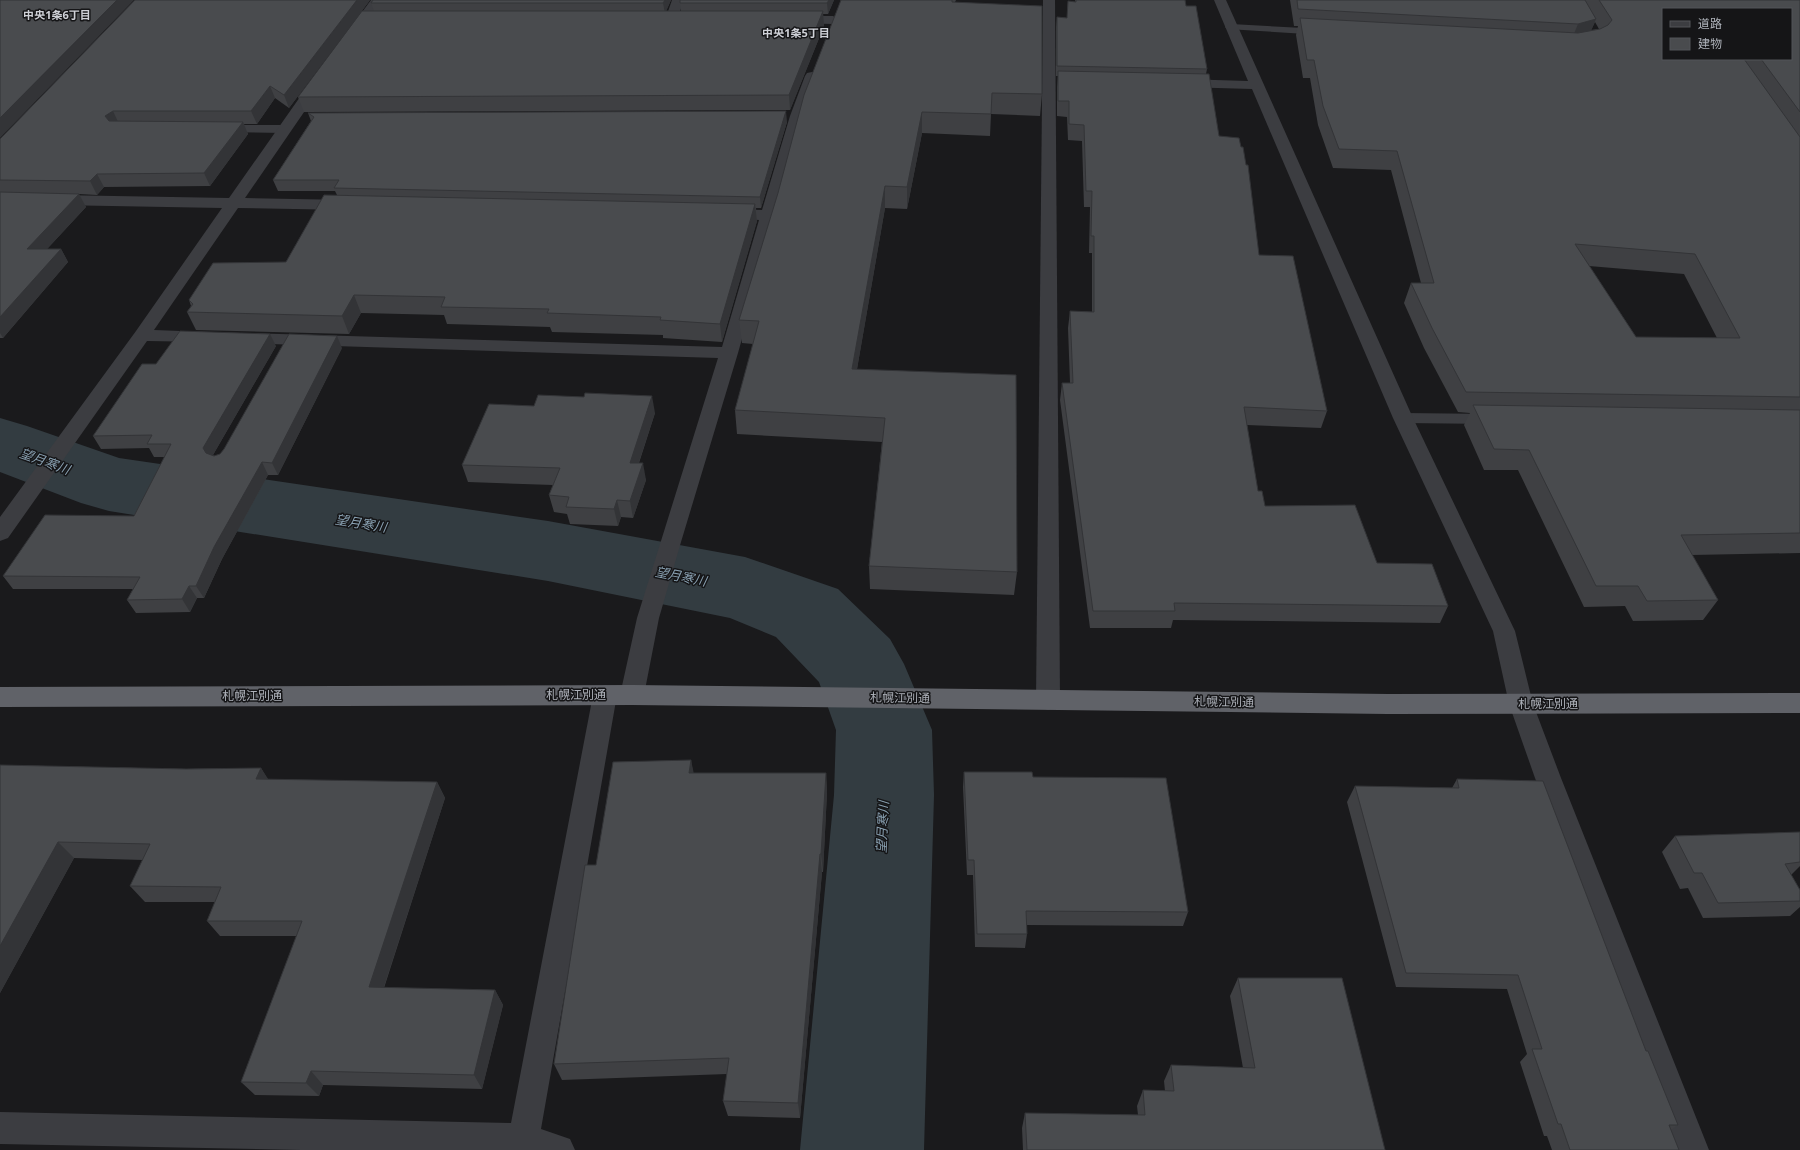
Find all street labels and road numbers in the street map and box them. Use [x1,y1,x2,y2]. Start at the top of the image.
street label: 札幌江別通 [546,686,606,703]
street label: 札幌江別通 [222,687,282,704]
street label: 札幌江別通 [870,688,930,707]
street label: 札幌江別通 [1194,692,1254,711]
street label: 札幌江別通 [1518,695,1578,712]

